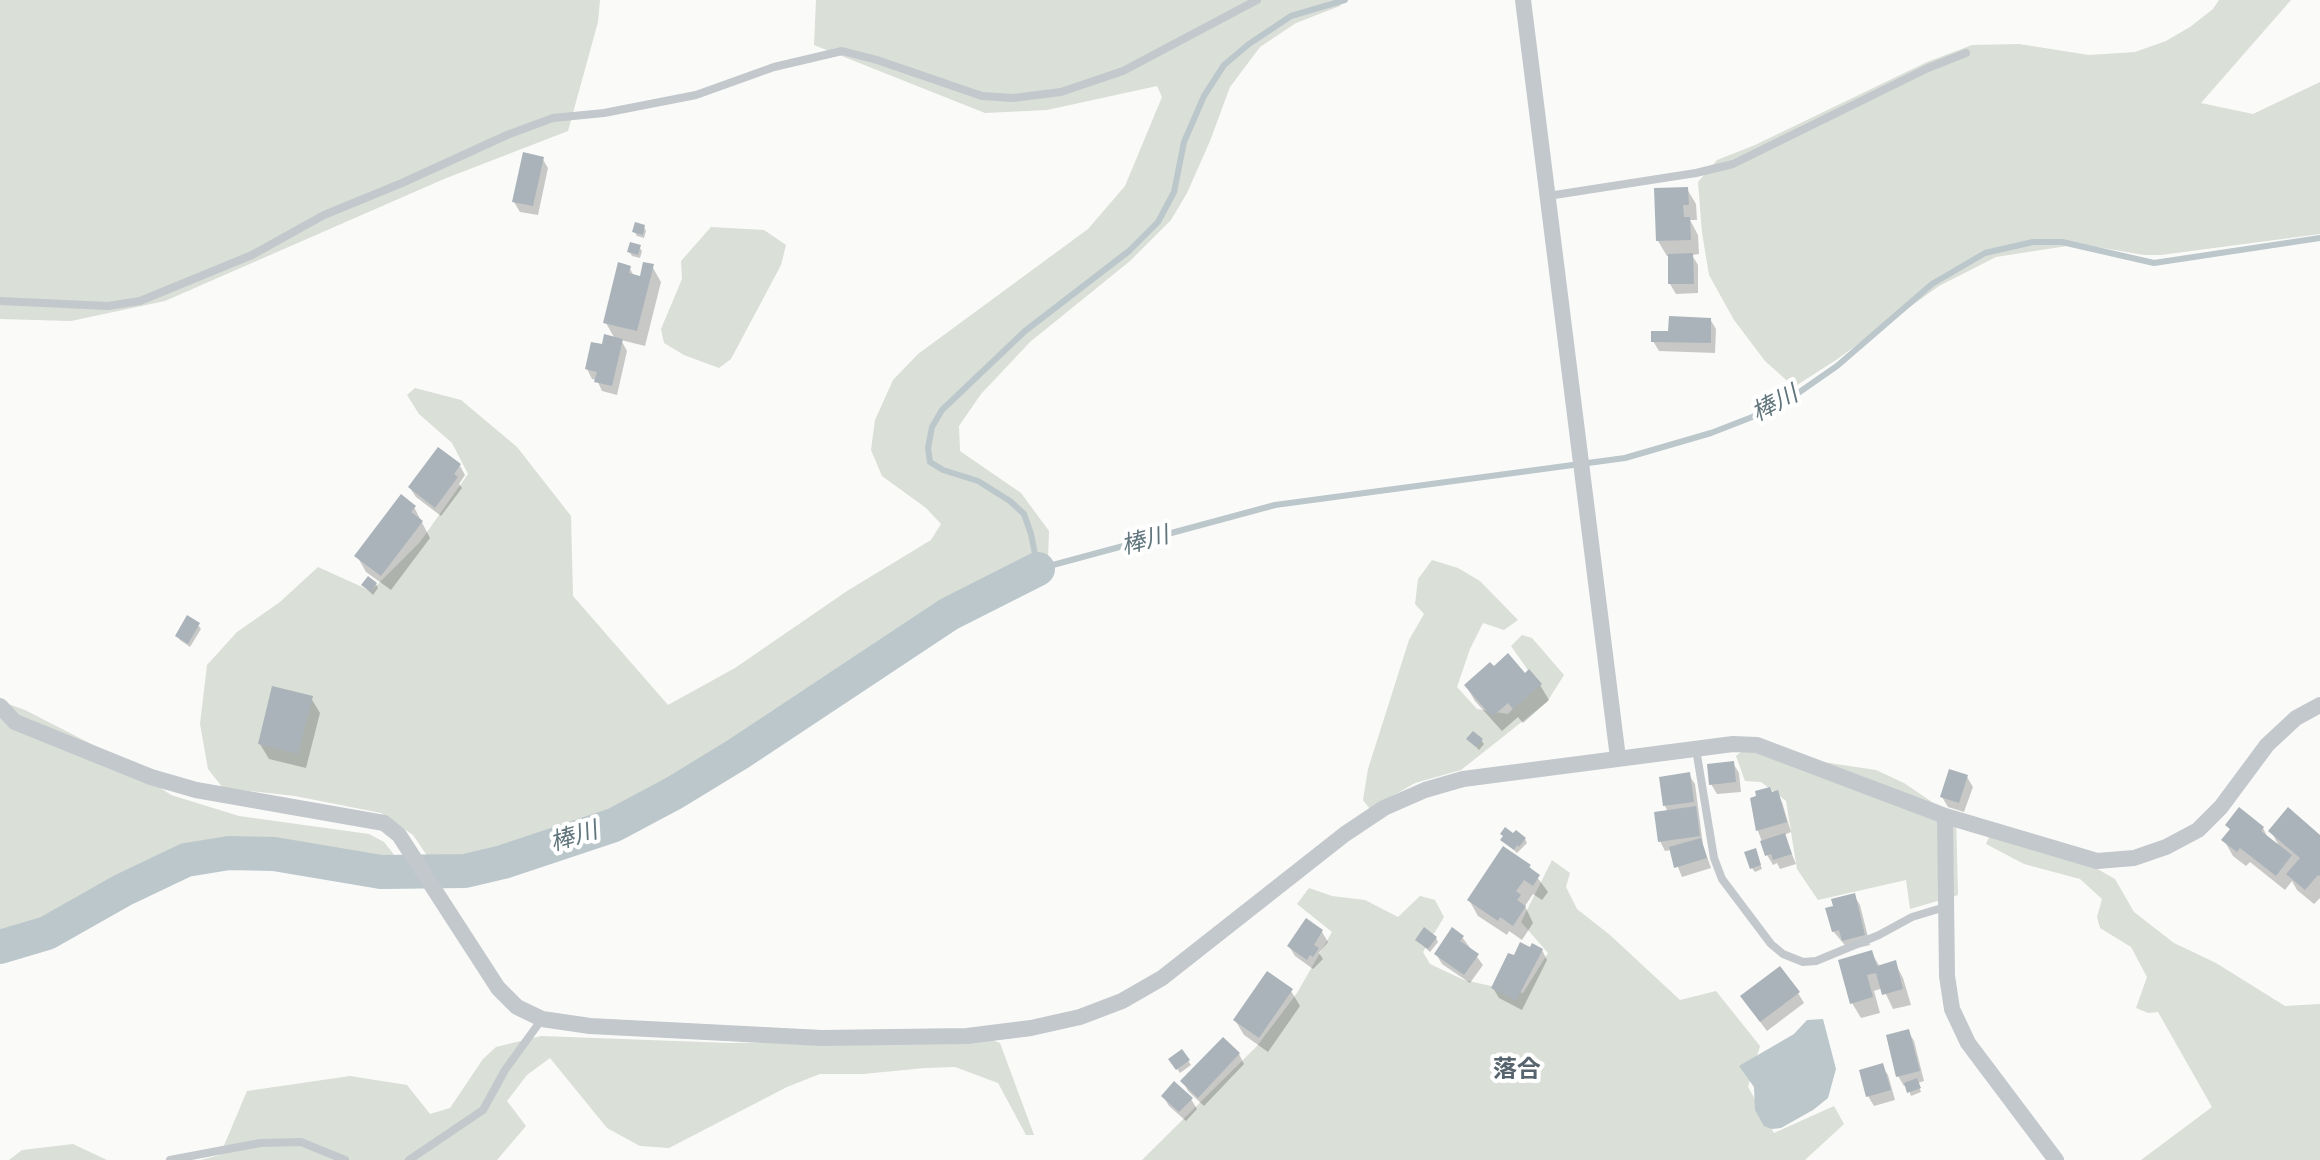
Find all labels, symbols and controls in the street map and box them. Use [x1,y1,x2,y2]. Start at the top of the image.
water label: 棒川 [1747,380,1803,428]
water label: 棒川 [1118,521,1172,561]
water label: 棒川 [547,816,601,858]
district label: 落合 [1493,1056,1541,1084]

